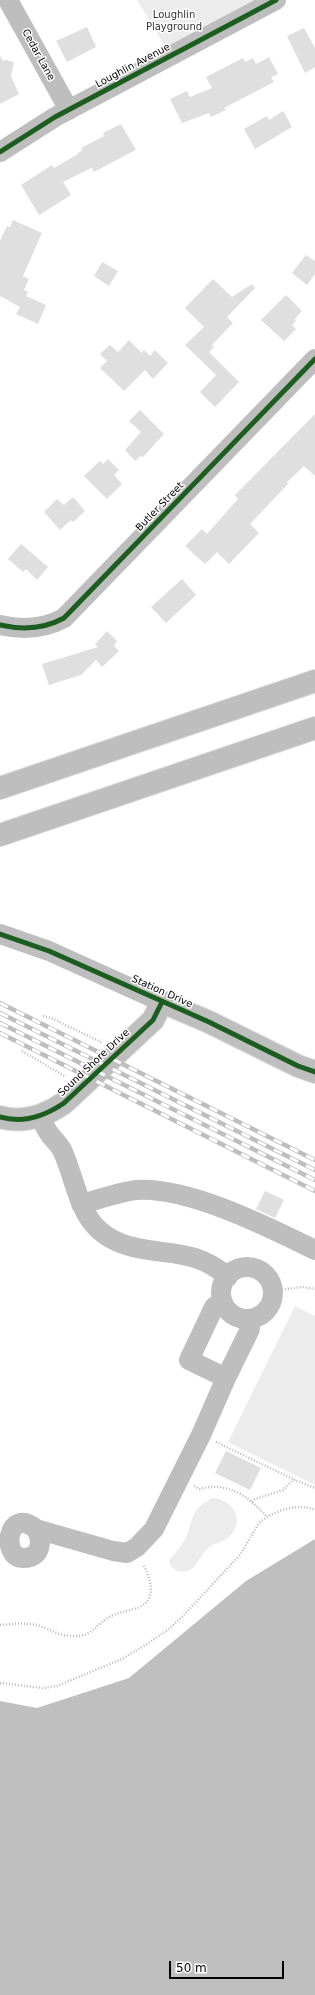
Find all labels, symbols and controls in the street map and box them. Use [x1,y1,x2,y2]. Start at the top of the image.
park label: Loughlin Playground [146,9,202,32]
street label: Cedar Lane [19,27,57,83]
street label: Loughlin Avenue [94,41,172,91]
street label: Butler Street [134,480,186,534]
street label: Station Drive [130,973,194,1011]
street label: Sound Shore Drive [56,1027,132,1099]
scale bar [171,1953,286,1979]
text: 50 m [176,1961,207,1975]

